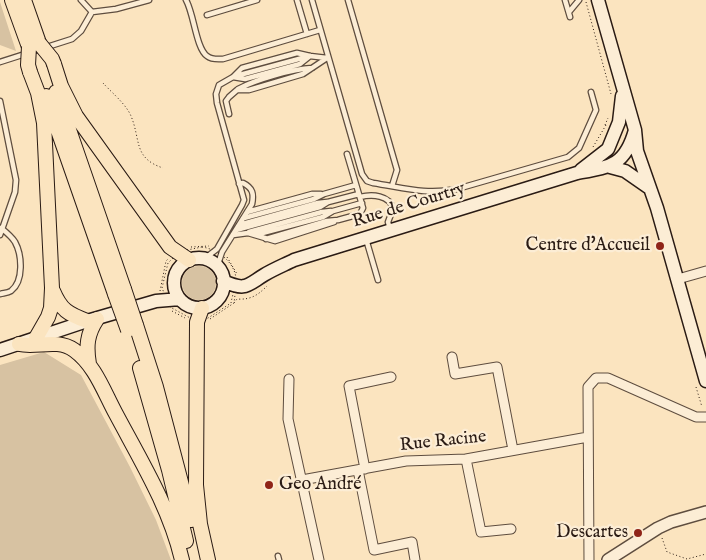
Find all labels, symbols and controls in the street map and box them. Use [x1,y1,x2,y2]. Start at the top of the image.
street label: Rue de Courtry [350,179,468,233]
place label: Centre d'Accueil [526,235,650,257]
marker: Centre d'Accueil [654,240,666,252]
street label: Rue Racine [399,427,487,457]
place label: Geo André [279,474,361,496]
marker: Geo André [263,479,275,491]
place label: Descartes [556,522,628,544]
marker: Descartes [632,527,644,539]

